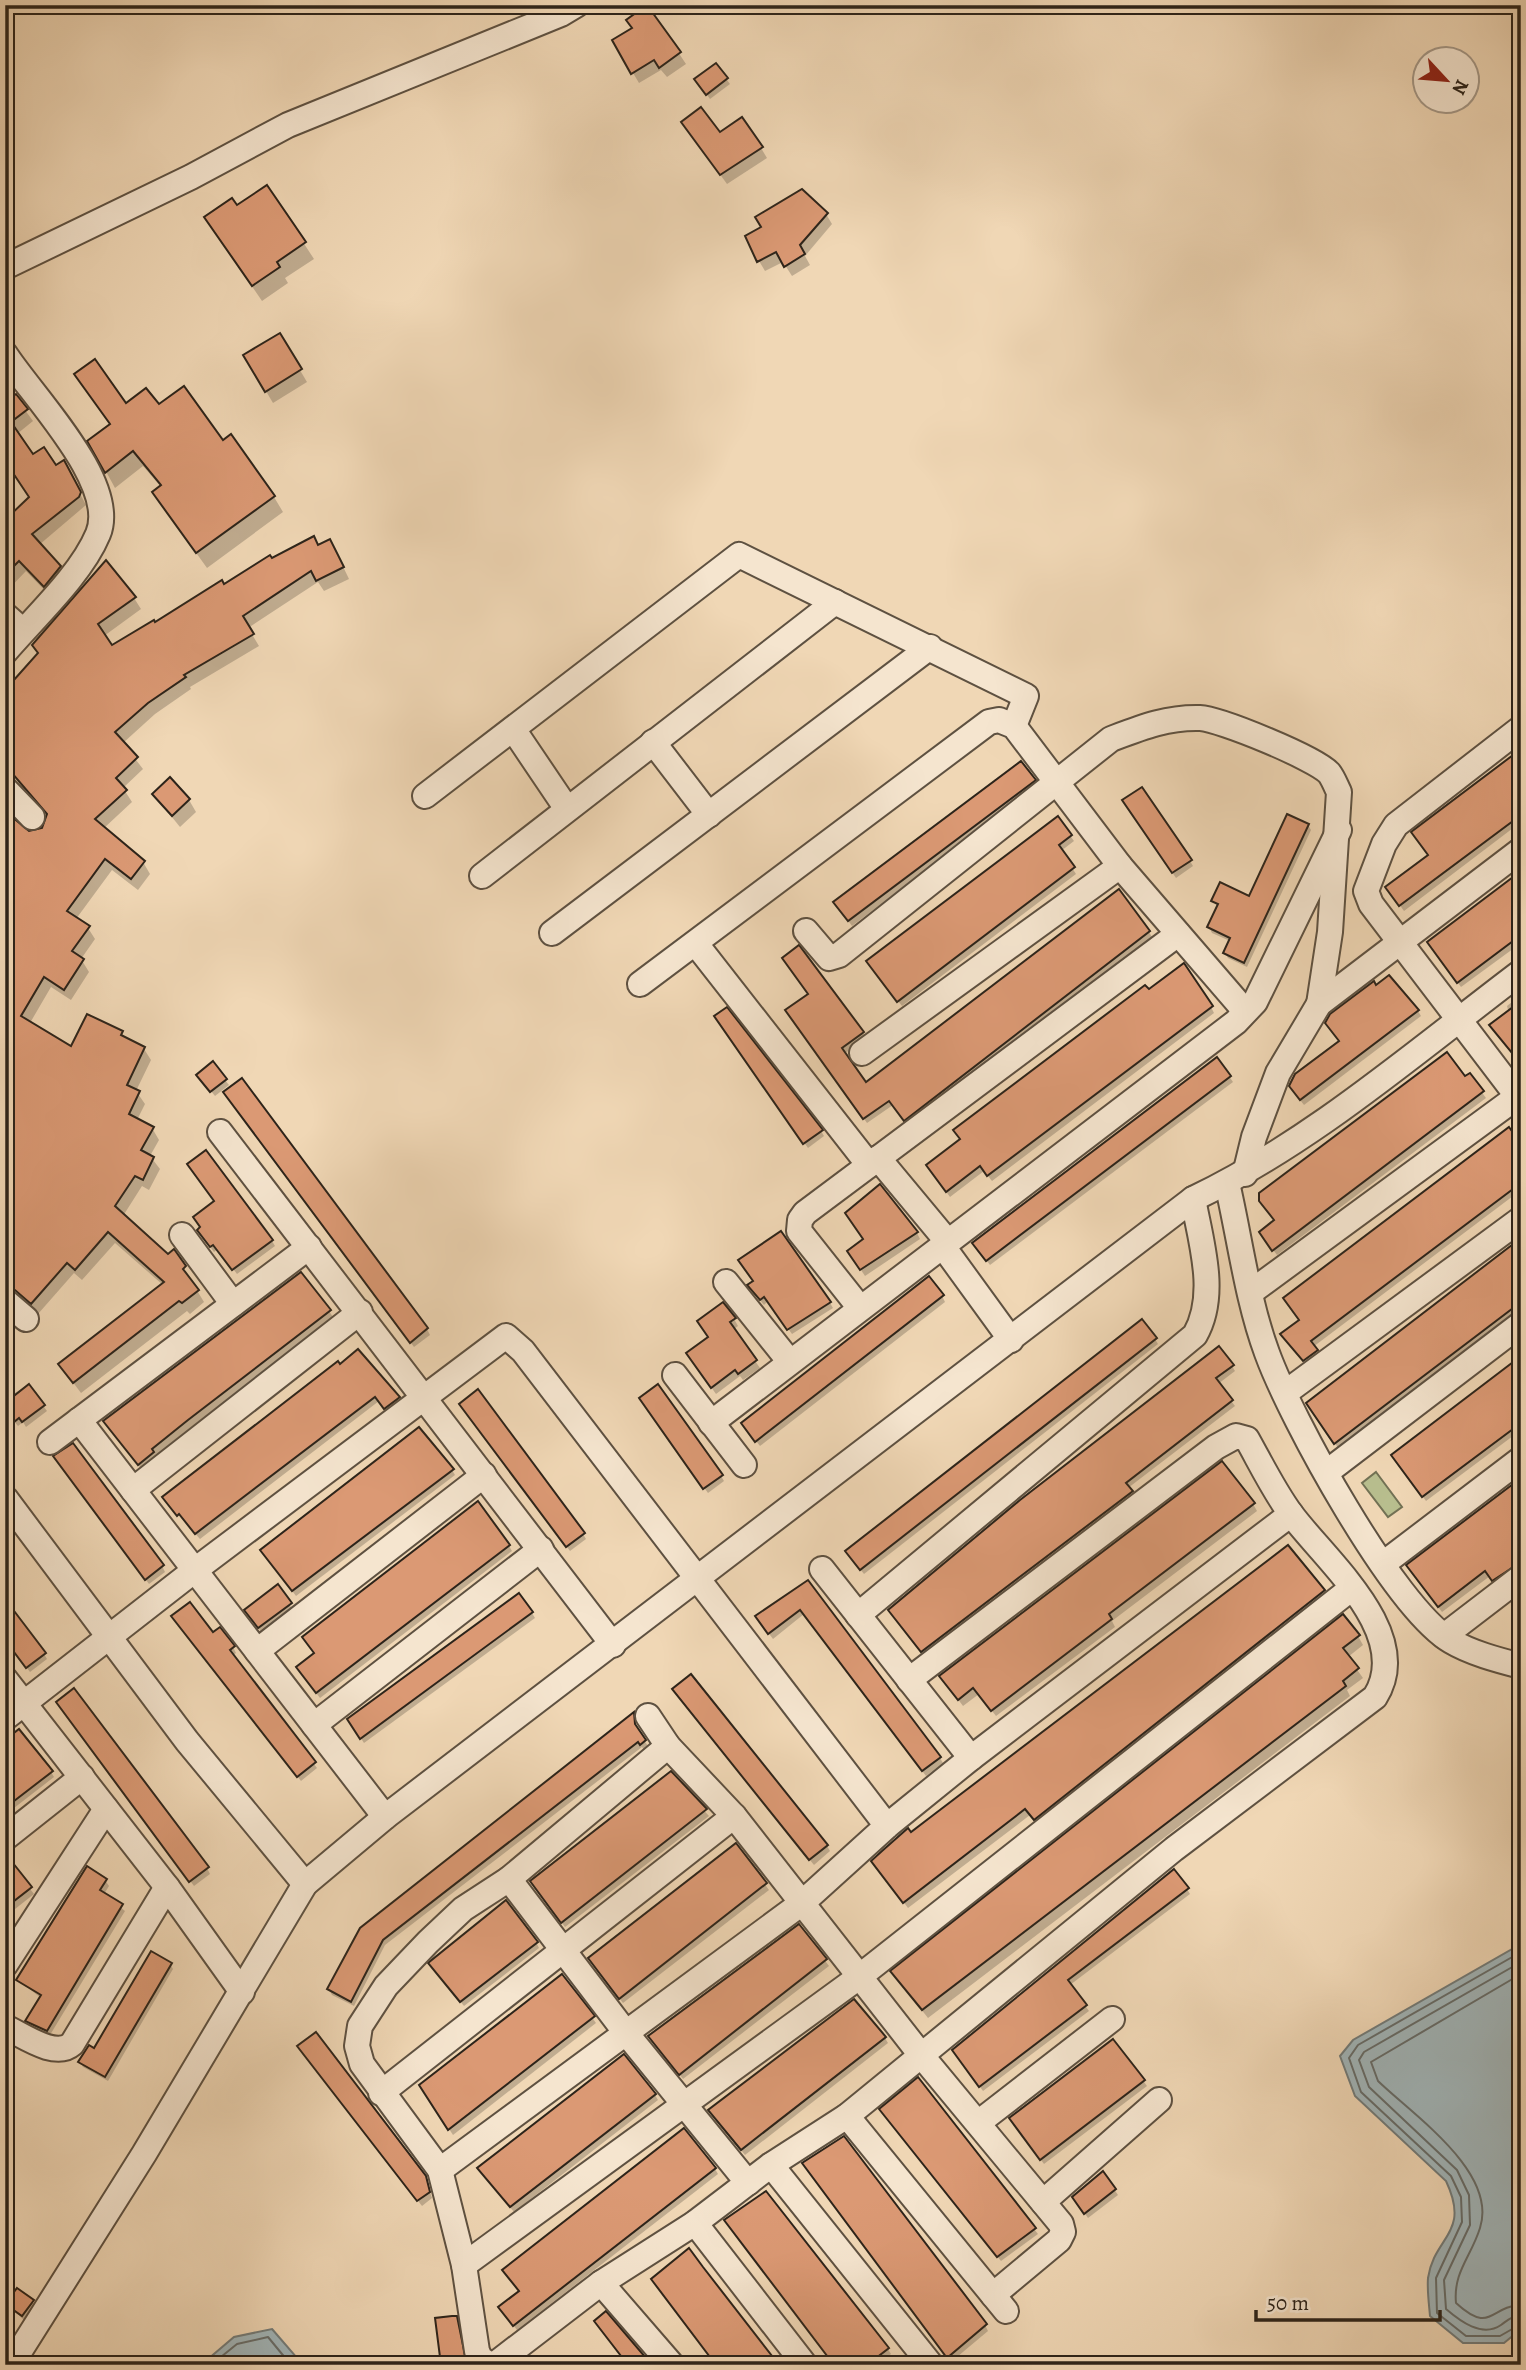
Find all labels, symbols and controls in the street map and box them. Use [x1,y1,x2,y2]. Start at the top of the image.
north arrow [1410,46,1480,116]
text: N [1446,75,1475,99]
scale bar [1256,2279,1440,2323]
text: 50 m [1267,2289,1309,2317]

